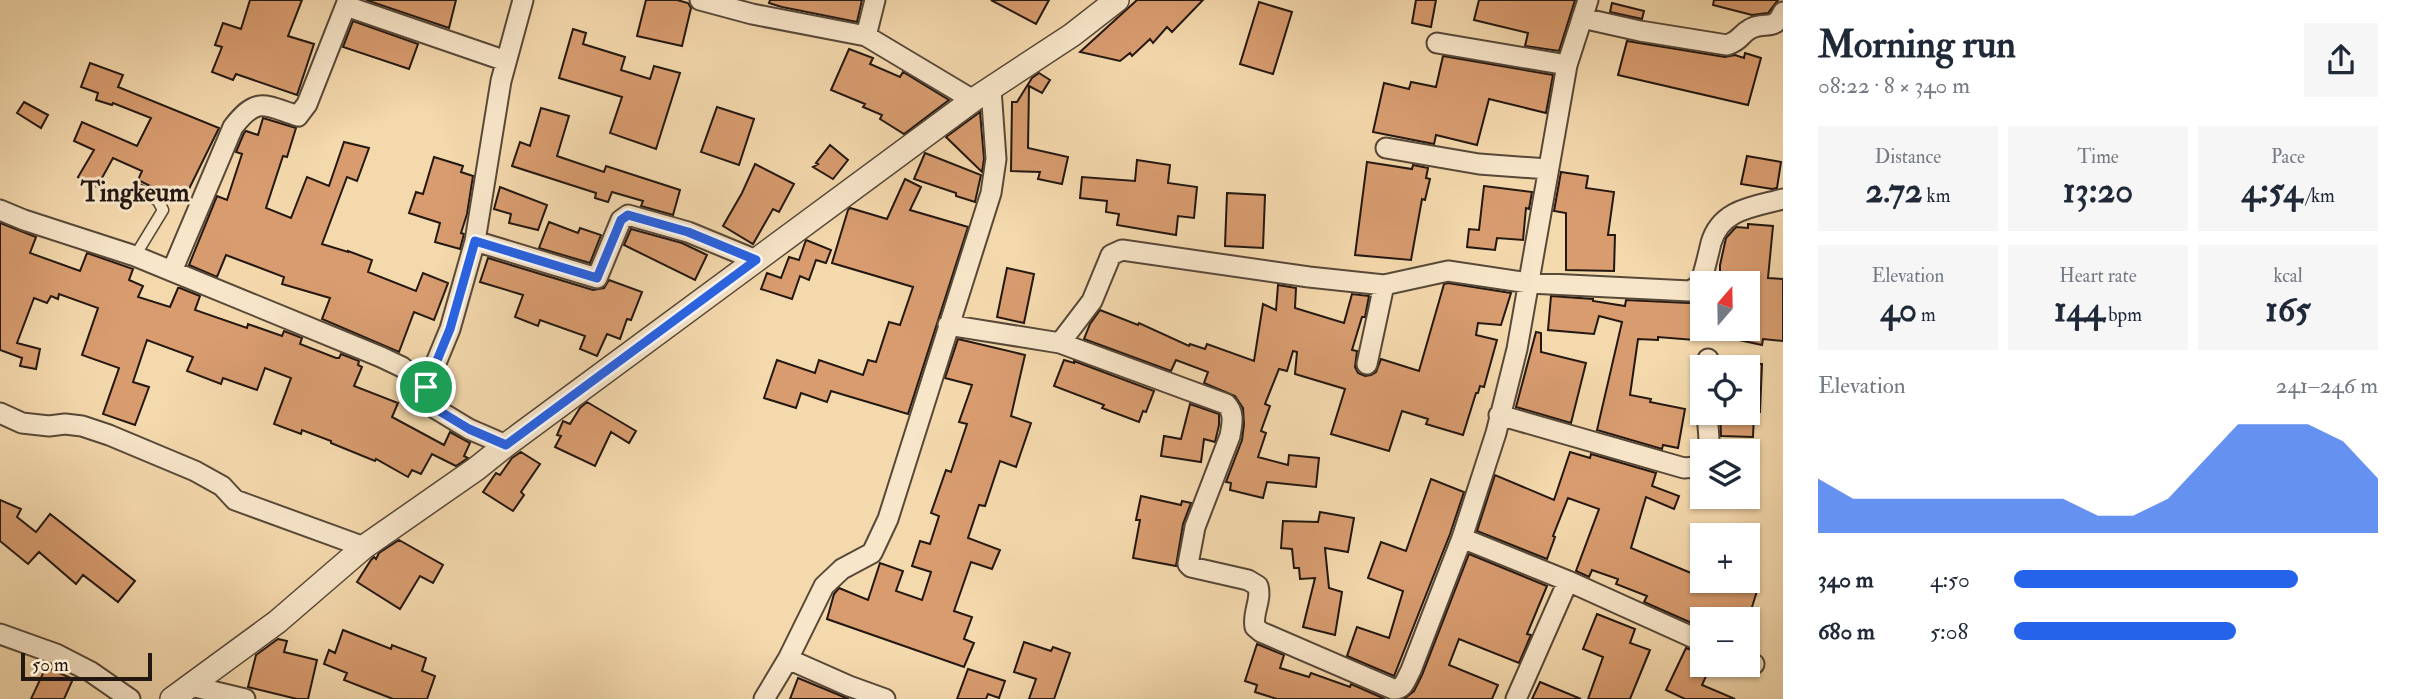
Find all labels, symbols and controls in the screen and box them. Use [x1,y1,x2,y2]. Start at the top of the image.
text: Morning run [1818,21,2016,69]
button: share [2304,23,2378,97]
text: 08:22 · 8 × 340 m [1818,71,1970,100]
text: Distance [1875,145,1941,169]
text: Time [2077,145,2119,169]
text: Pace [2271,145,2305,169]
text: 2.72 [1866,169,1923,213]
text: 13:20 [2063,169,2133,213]
text: 4:54 [2241,169,2302,213]
district label: Tingkeum [80,177,190,210]
text: km [1923,184,1950,208]
text: /km [2302,184,2335,208]
text: Elevation [1872,264,1944,288]
text: Heart rate [2059,264,2137,288]
text: kcal [2273,264,2303,288]
north arrow [1690,271,1760,341]
map controls [1690,271,1760,677]
text: 40 [1880,288,1917,332]
text: 144 [2054,288,2104,332]
text: 165 [2265,288,2311,332]
text: m [1917,303,1936,327]
text: bpm [2104,303,2142,327]
button: locate [1690,355,1760,425]
pin [396,357,456,417]
icon: arrive [407,368,445,406]
text: Elevation [1818,371,1906,400]
text: 241–246 m [2276,371,2378,400]
button: layers [1690,439,1760,509]
button: + [1690,523,1760,593]
text: 340 m [1818,565,1874,594]
text: 4:50 [1930,565,1970,594]
button: − [1690,607,1760,677]
text: 680 m [1818,617,1875,646]
text: 5:08 [1930,617,1968,646]
scale bar [21,650,152,682]
text: 50 m [32,653,69,677]

